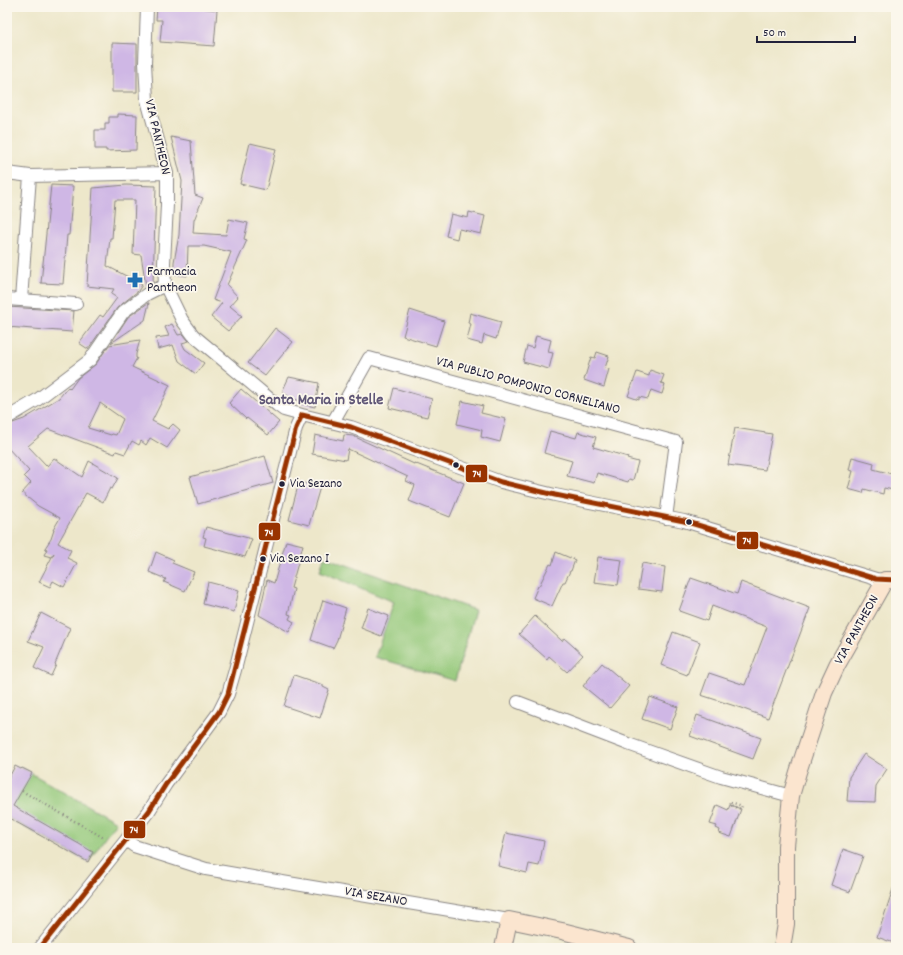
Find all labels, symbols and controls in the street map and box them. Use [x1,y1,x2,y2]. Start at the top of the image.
scale bar [757,18,855,44]
text: 50 m [763,25,786,42]
street label: VIA PANTHEON [139,97,175,177]
place label: Farmacia Pantheon [147,262,197,298]
pharmacy icon: Farmacia Pantheon [126,271,144,289]
street label: VIA PUBLIO POMPONIO CORNELIANO [434,352,622,420]
district label: Santa Maria in Stelle [259,389,383,412]
unlabelled marker [451,460,461,470]
line badge: 74 [465,464,488,483]
text: 74 [473,467,481,483]
place label: Via Sezano [290,475,342,494]
marker: Via Sezano [277,479,287,489]
unlabelled marker [684,517,694,527]
line badge: 74 [258,522,281,541]
text: 74 [265,526,273,542]
line badge: 74 [736,531,759,550]
text: 74 [743,534,751,550]
place label: Via Sezano I [270,550,329,569]
marker: Via Sezano I [258,554,268,564]
street label: VIA PANTHEON [830,591,884,668]
line badge: 74 [123,820,146,839]
text: 74 [130,823,138,839]
street label: VIA SEZANO [343,882,409,912]

